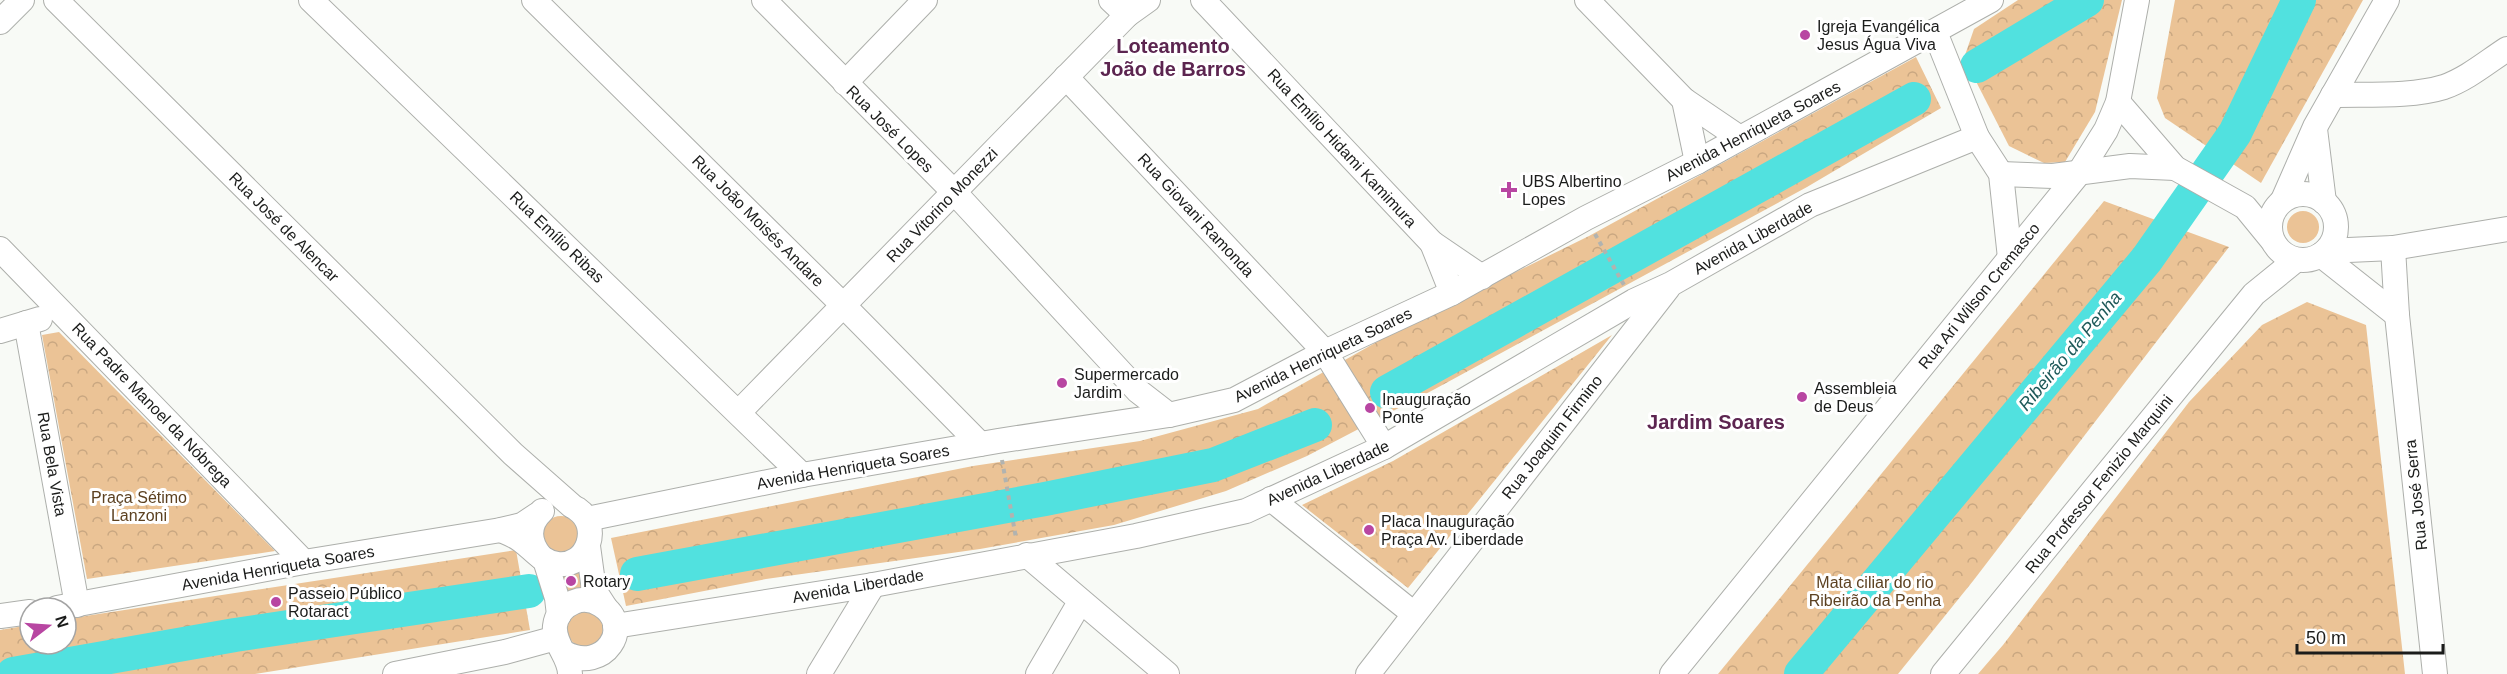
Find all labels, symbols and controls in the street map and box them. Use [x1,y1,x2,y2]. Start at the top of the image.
place label: Igreja Evangélica Jesus Água Viva [1817,18,1940,53]
marker: Igreja Evangélica Jesus Água Viva [1798,28,1812,42]
district label: Loteamento João de Barros [1100,35,1246,80]
street label: Rua Emílio Hidami Kamimura [1264,65,1420,231]
street label: Avenida Henriqueta Soares [1663,78,1843,184]
street label: Rua José Lopes [843,82,937,176]
street label: Rua Vitorino Monezzi [883,145,1001,265]
street label: Rua Giovani Ramonda [1135,150,1257,280]
street label: Rua João Moisés Andare [689,152,827,290]
street label: Rua José de Alencar [226,169,343,286]
place label: UBS Albertino Lopes [1522,173,1622,208]
marker: UBS Albertino Lopes [1500,181,1518,199]
street label: Rua Emílio Ribas [507,188,607,286]
street label: Avenida Liberdade [1691,198,1815,278]
street label: Rua Ari Wilson Cremasco [1915,220,2043,372]
water label: Ribeirão da Penha [2014,287,2126,415]
street label: Avenida Henriqueta Soares [1231,305,1415,405]
street label: Rua Padre Manoel da Nóbrega [69,319,235,491]
place label: Supermercado Jardim [1074,366,1179,401]
street label: Rua Joaquim Firmino [1498,372,1606,502]
marker: Supermercado Jardim [1055,376,1069,390]
place label: Assembleia de Deus [1814,380,1897,415]
marker: Assembleia de Deus [1795,390,1809,404]
place label: Inauguração Ponte [1382,391,1471,426]
street label: Rua Professor Fenizio Marquini [2022,392,2176,576]
marker: Inauguração Ponte [1363,401,1377,415]
street label: Rua Bela Vista [34,411,70,518]
district label: Jardim Soares [1647,411,1785,433]
street label: Avenida Liberdade [1264,437,1392,509]
street label: Rua José Serra [2402,439,2430,551]
street label: Avenida Henriqueta Soares [755,442,951,492]
park label: Praça Sétimo Lanzoni [91,489,187,524]
place label: Placa Inauguração Praça Av. Liberdade [1381,513,1524,548]
marker: Placa Inauguração Praça Av. Liberdade [1362,523,1376,537]
street label: Avenida Henriqueta Soares [180,543,376,593]
street label: Avenida Liberdade [791,566,925,606]
place label: Rotary [583,573,630,590]
marker: Rotary [564,574,578,588]
park label: Mata ciliar do rio Ribeirão da Penha [1809,574,1941,609]
place label: Passeio Público Rotaract [288,585,402,620]
marker: Passeio Público Rotaract [269,595,283,609]
north arrow [18,596,78,656]
text: N [52,614,72,630]
scale bar [2297,617,2442,655]
text: 50 m [2306,628,2346,648]

